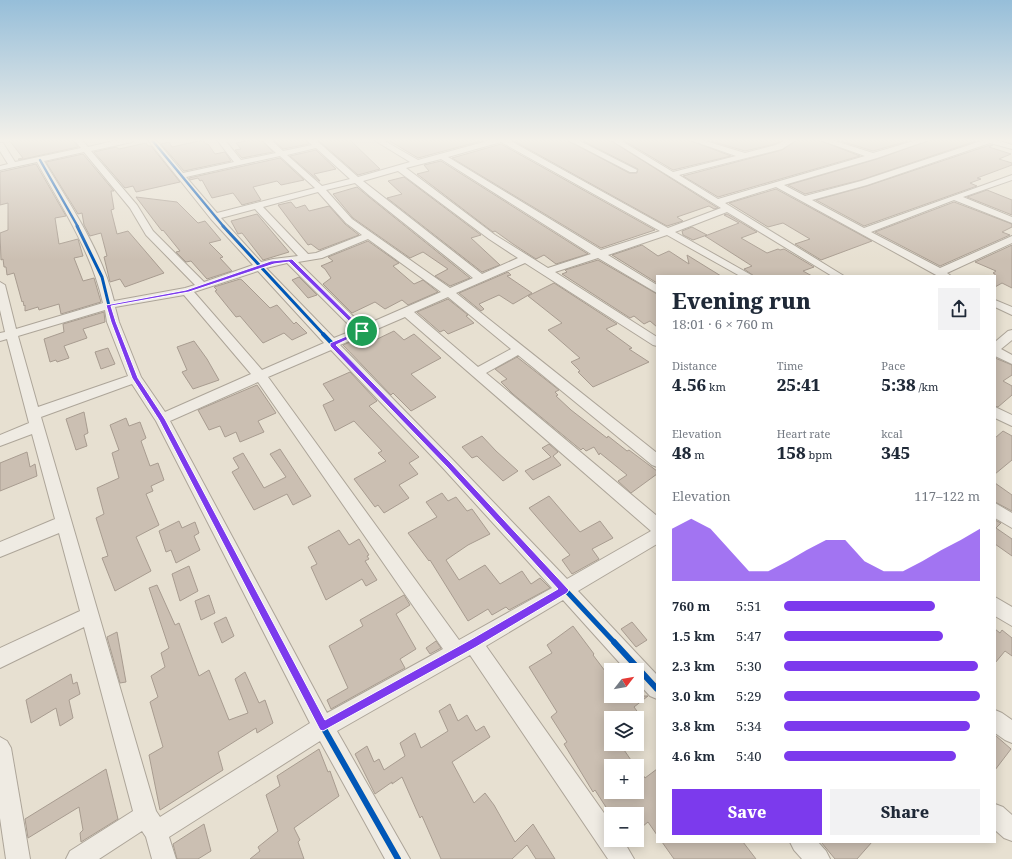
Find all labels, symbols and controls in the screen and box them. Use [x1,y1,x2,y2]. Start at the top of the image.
text: Evening run [672,285,811,315]
button: share [938,288,980,330]
pin [345,314,379,348]
text: 18:01 · 6 × 760 m [672,315,774,333]
icon: arrive [351,320,373,342]
text: Distance [672,358,717,373]
text: Time [777,358,803,373]
text: Pace [881,358,905,373]
text: 4.56 [672,373,706,396]
text: 25:41 [777,373,821,396]
text: 5:38 [881,373,916,396]
text: km [706,379,726,394]
text: /km [916,379,938,394]
text: Elevation [672,426,722,441]
text: Heart rate [777,426,830,441]
text: kcal [881,426,903,441]
text: 48 [672,441,691,464]
text: 158 [777,441,806,464]
text: 345 [881,441,910,464]
text: m [691,447,705,462]
text: bpm [806,447,832,462]
text: Elevation [672,487,731,505]
text: 117–122 m [914,487,980,505]
text: 760 m [672,597,710,615]
text: 5:51 [736,597,762,615]
text: 1.5 km [672,627,715,645]
text: 5:47 [736,627,762,645]
text: 2.3 km [672,657,715,675]
text: 5:30 [736,657,762,675]
north arrow [604,663,644,703]
map controls [604,663,644,847]
text: 3.0 km [672,687,715,705]
text: 5:29 [736,687,762,705]
button: layers [604,711,644,751]
text: 3.8 km [672,717,715,735]
text: 5:34 [736,717,762,735]
text: 4.6 km [672,747,715,765]
text: 5:40 [736,747,762,765]
button: + [604,759,644,799]
button: Save [672,789,822,835]
button: Share [830,789,980,835]
button: − [604,807,644,847]

